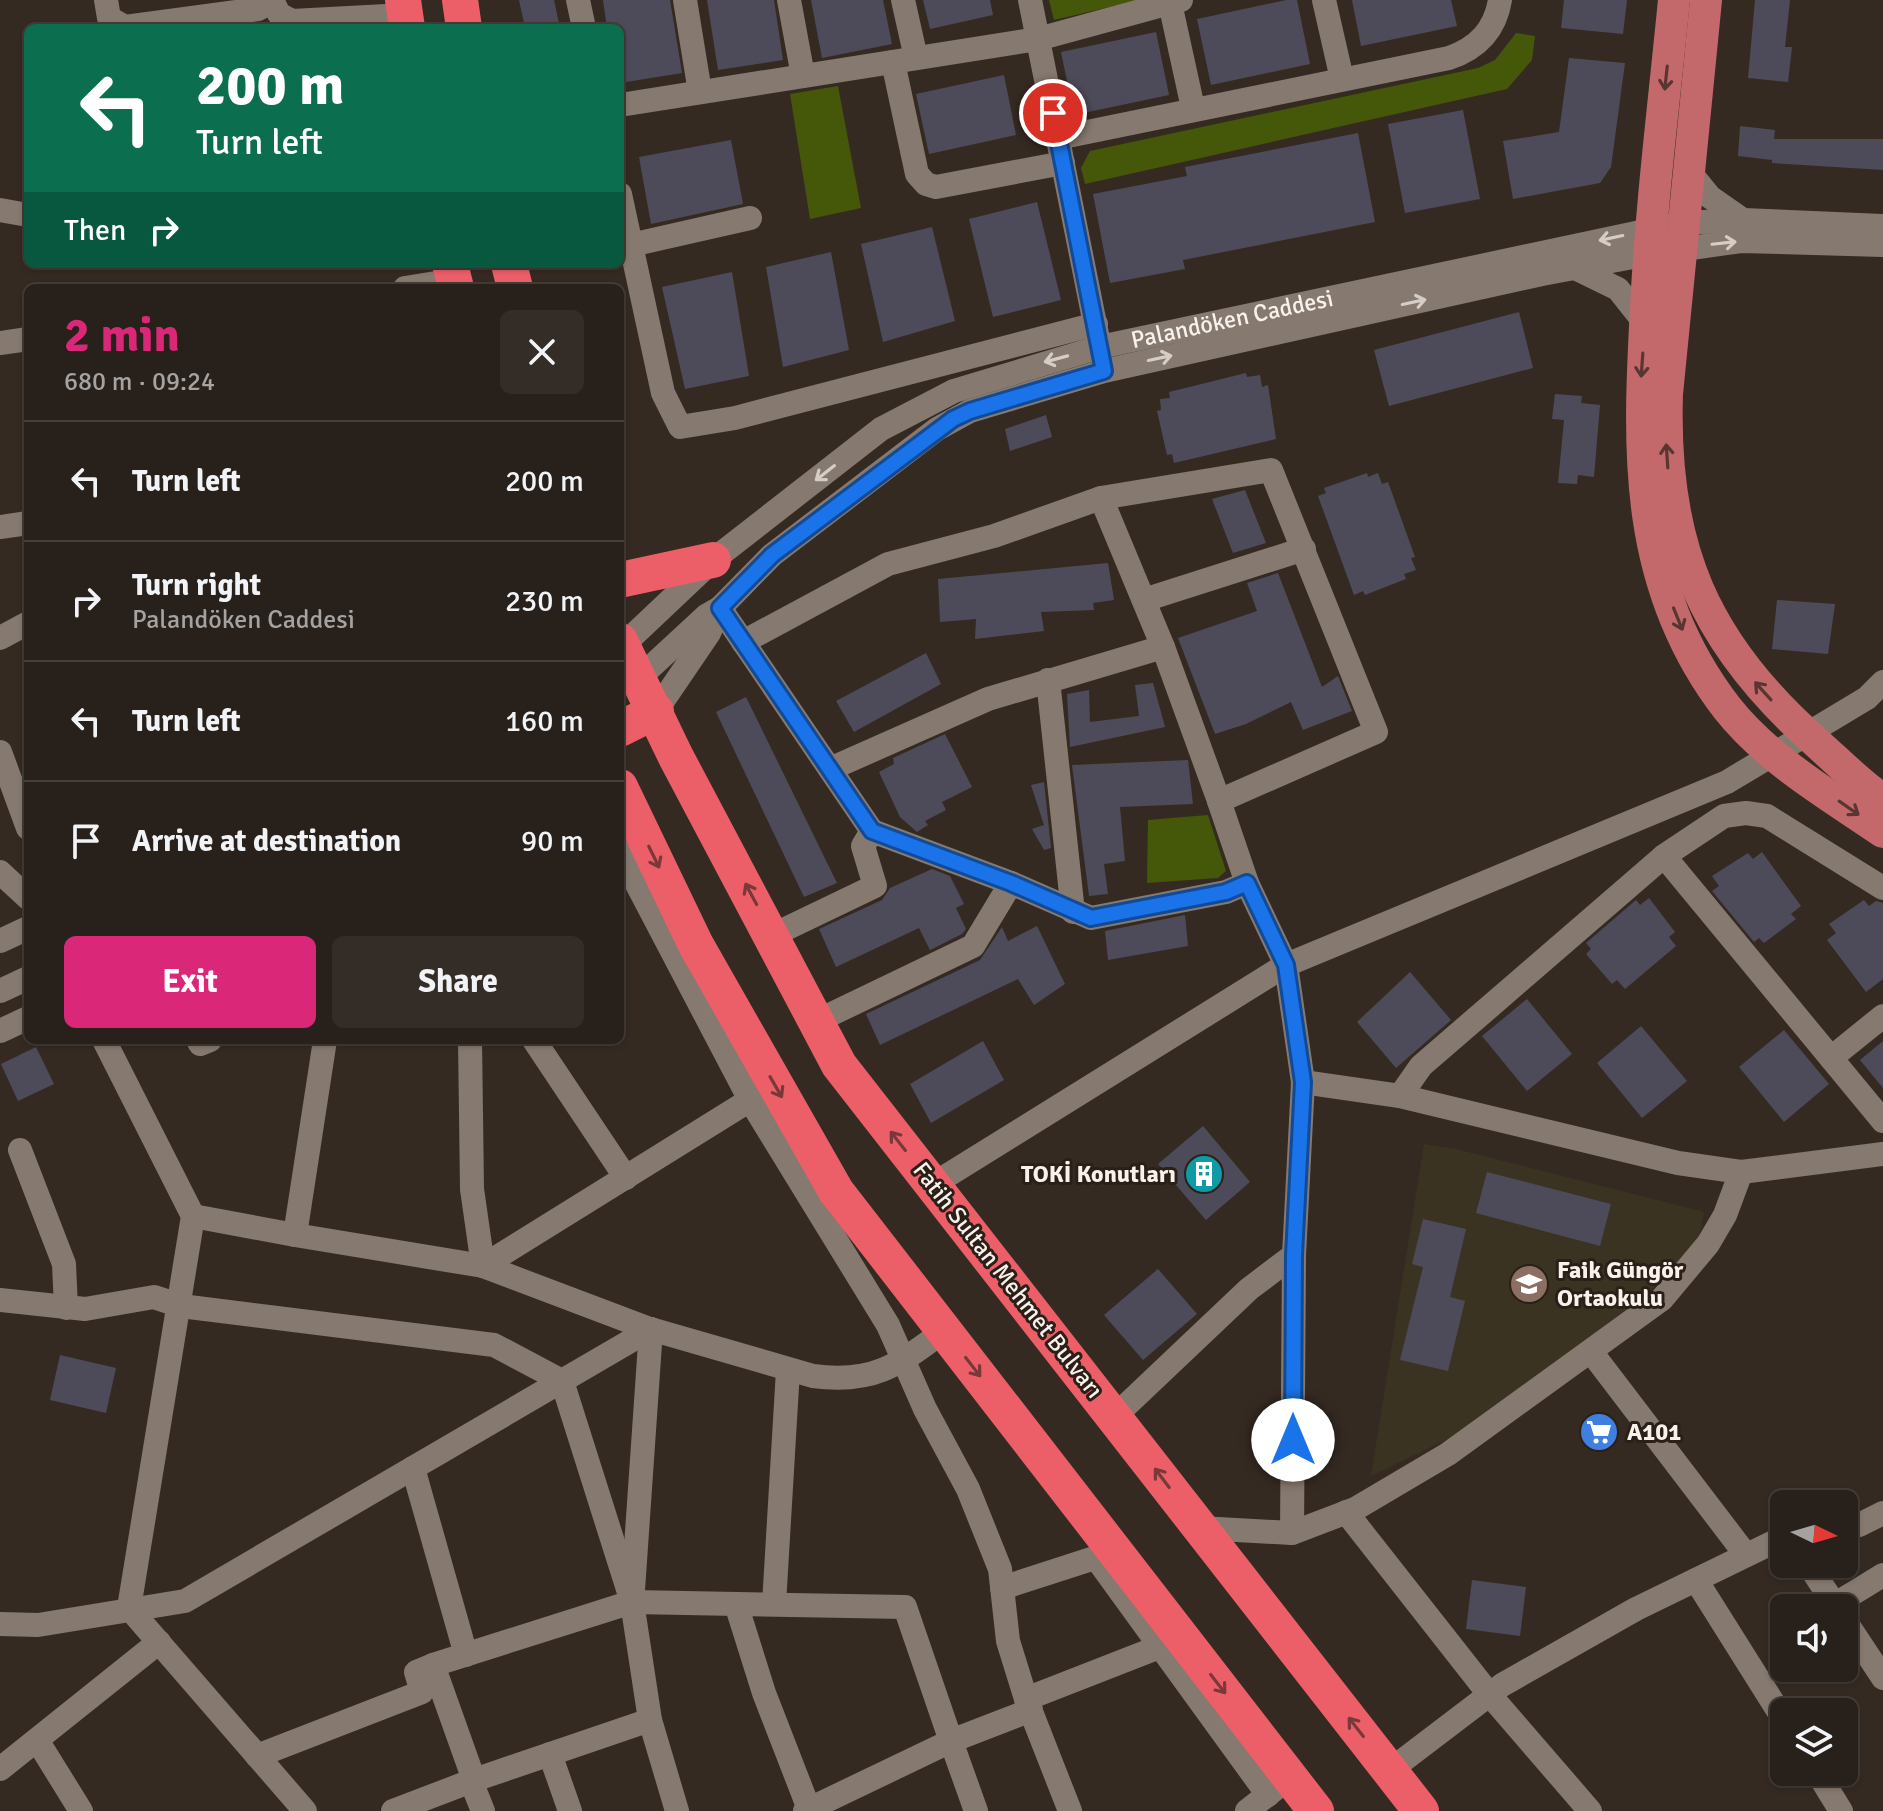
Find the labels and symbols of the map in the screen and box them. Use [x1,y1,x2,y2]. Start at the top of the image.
one-way arrow [1659,64,1674,91]
pin [1019,79,1087,147]
one-way arrow [1598,231,1624,246]
one-way arrow [1710,235,1737,250]
street label: Palandöken Caddesi [1128,283,1336,355]
one-way arrow [1401,294,1426,309]
one-way arrow [1147,350,1172,365]
one-way arrow [1635,351,1650,378]
one-way arrow [1043,352,1069,367]
one-way arrow [1659,443,1674,469]
one-way arrow [815,464,836,481]
one-way arrow [1672,606,1686,631]
one-way arrow [1754,682,1772,702]
one-way arrow [1837,800,1859,816]
one-way arrow [647,845,662,869]
one-way arrow [743,883,758,907]
one-way arrow [769,1074,784,1098]
one-way arrow [889,1131,907,1152]
building icon: TOKİ Konutları [1183,1153,1225,1195]
street label: Fatih Sultan Mehmet Bulvarı [906,1156,1110,1404]
place label: TOKİ Konutları [1021,1159,1176,1189]
place label: Faik Güngör Ortaokulu [1557,1255,1684,1313]
school or university icon: Faik Güngör Ortaokulu [1508,1263,1550,1305]
one-way arrow [965,1356,982,1377]
position arrow [1251,1398,1335,1482]
supermarket icon: A101 [1578,1411,1620,1453]
place label: A101 [1627,1417,1681,1447]
one-way arrow [1153,1468,1170,1489]
north arrow [1770,1490,1858,1578]
one-way arrow [1209,1673,1226,1694]
one-way arrow [1347,1717,1364,1738]

